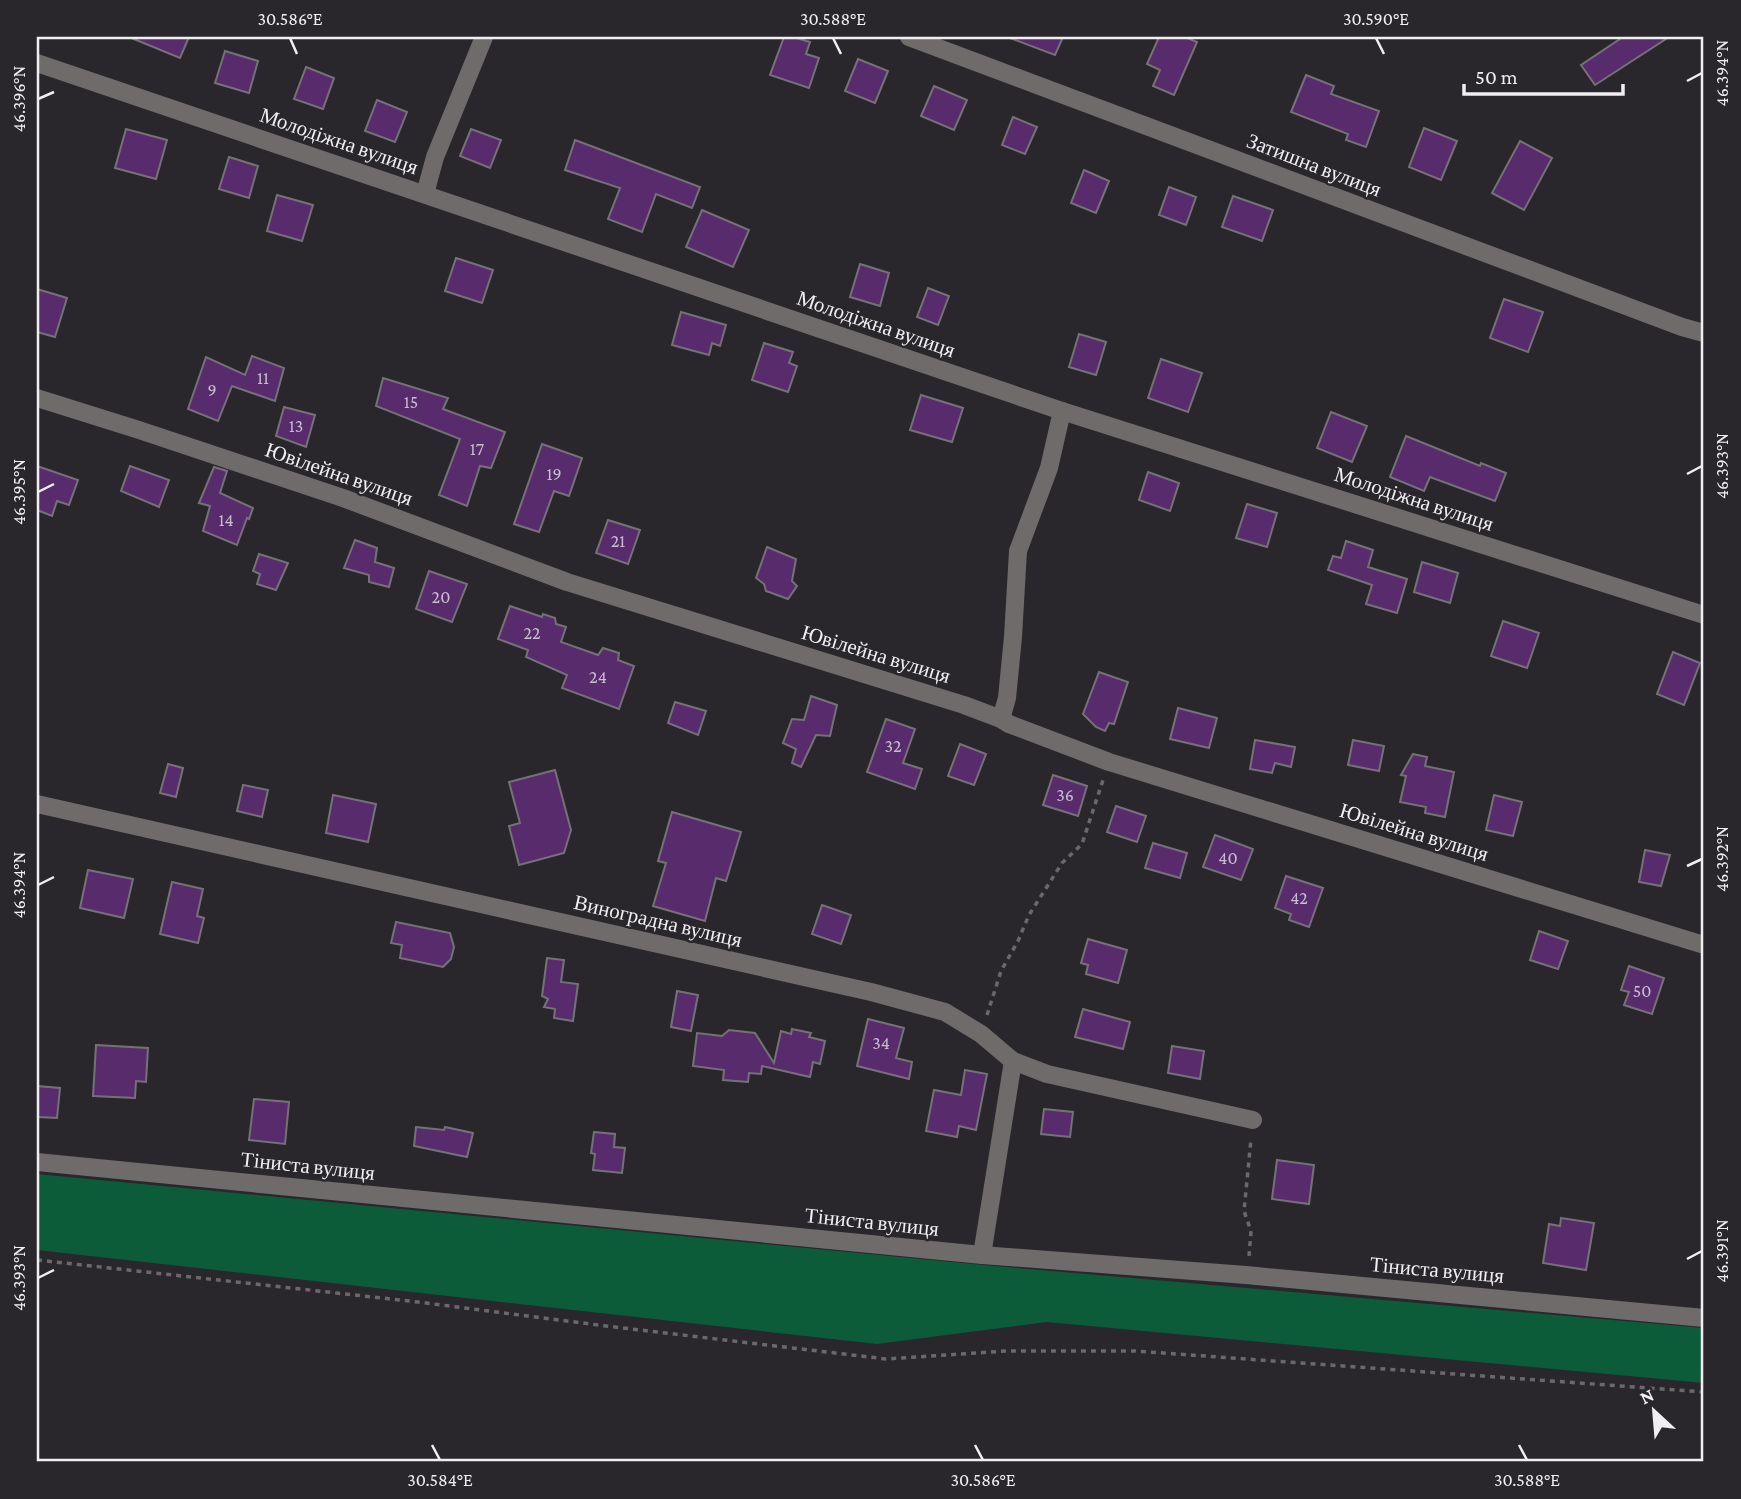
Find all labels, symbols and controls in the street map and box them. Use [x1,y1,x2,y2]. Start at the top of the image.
text: 30.586°E [257,9,323,29]
text: 30.588°E [800,9,866,29]
text: 30.590°E [1343,9,1409,29]
text: 46.394°N [1712,39,1732,106]
scale bar [1464,52,1624,96]
text: 50 m [1475,65,1518,89]
text: 46.396°N [9,66,29,132]
street label: Молодіжна вулиця [257,103,422,179]
street label: Затишна вулиця [1244,128,1385,202]
street label: Молодіжна вулиця [794,286,959,362]
house number: 11 [257,368,269,388]
house number: 9 [207,380,217,400]
house number: 15 [404,392,418,412]
house number: 13 [289,416,303,436]
text: 46.393°N [1712,433,1732,499]
street label: Ювілейна вулиця [262,438,416,511]
house number: 17 [470,439,484,459]
text: 46.395°N [9,459,29,525]
street label: Молодіжна вулиця [1332,462,1497,536]
house number: 19 [546,464,562,484]
house number: 14 [218,510,234,530]
house number: 21 [611,531,625,551]
house number: 20 [432,587,450,607]
street label: Ювілейна вулиця [799,620,954,688]
house number: 22 [523,623,541,643]
house number: 24 [589,667,607,687]
house number: 32 [884,736,902,756]
house number: 36 [1056,785,1074,805]
street label: Ювілейна вулиця [1337,798,1492,866]
text: 46.392°N [1712,826,1732,892]
house number: 40 [1218,848,1238,868]
text: 46.394°N [9,851,29,918]
house number: 42 [1290,888,1308,908]
street label: Виноградна вулиця [572,890,745,952]
house number: 50 [1633,981,1651,1001]
house number: 34 [872,1033,890,1053]
street label: Тіниста вулиця [240,1147,376,1185]
street label: Тіниста вулиця [804,1203,940,1241]
text: 46.391°N [1712,1219,1732,1283]
text: 46.393°N [9,1245,29,1311]
street label: Тіниста вулиця [1369,1252,1505,1288]
north arrow [1618,1376,1688,1446]
text: N [1636,1384,1657,1408]
text: 30.584°E [407,1470,473,1490]
text: 30.586°E [950,1470,1016,1490]
text: 30.588°E [1494,1470,1560,1490]

